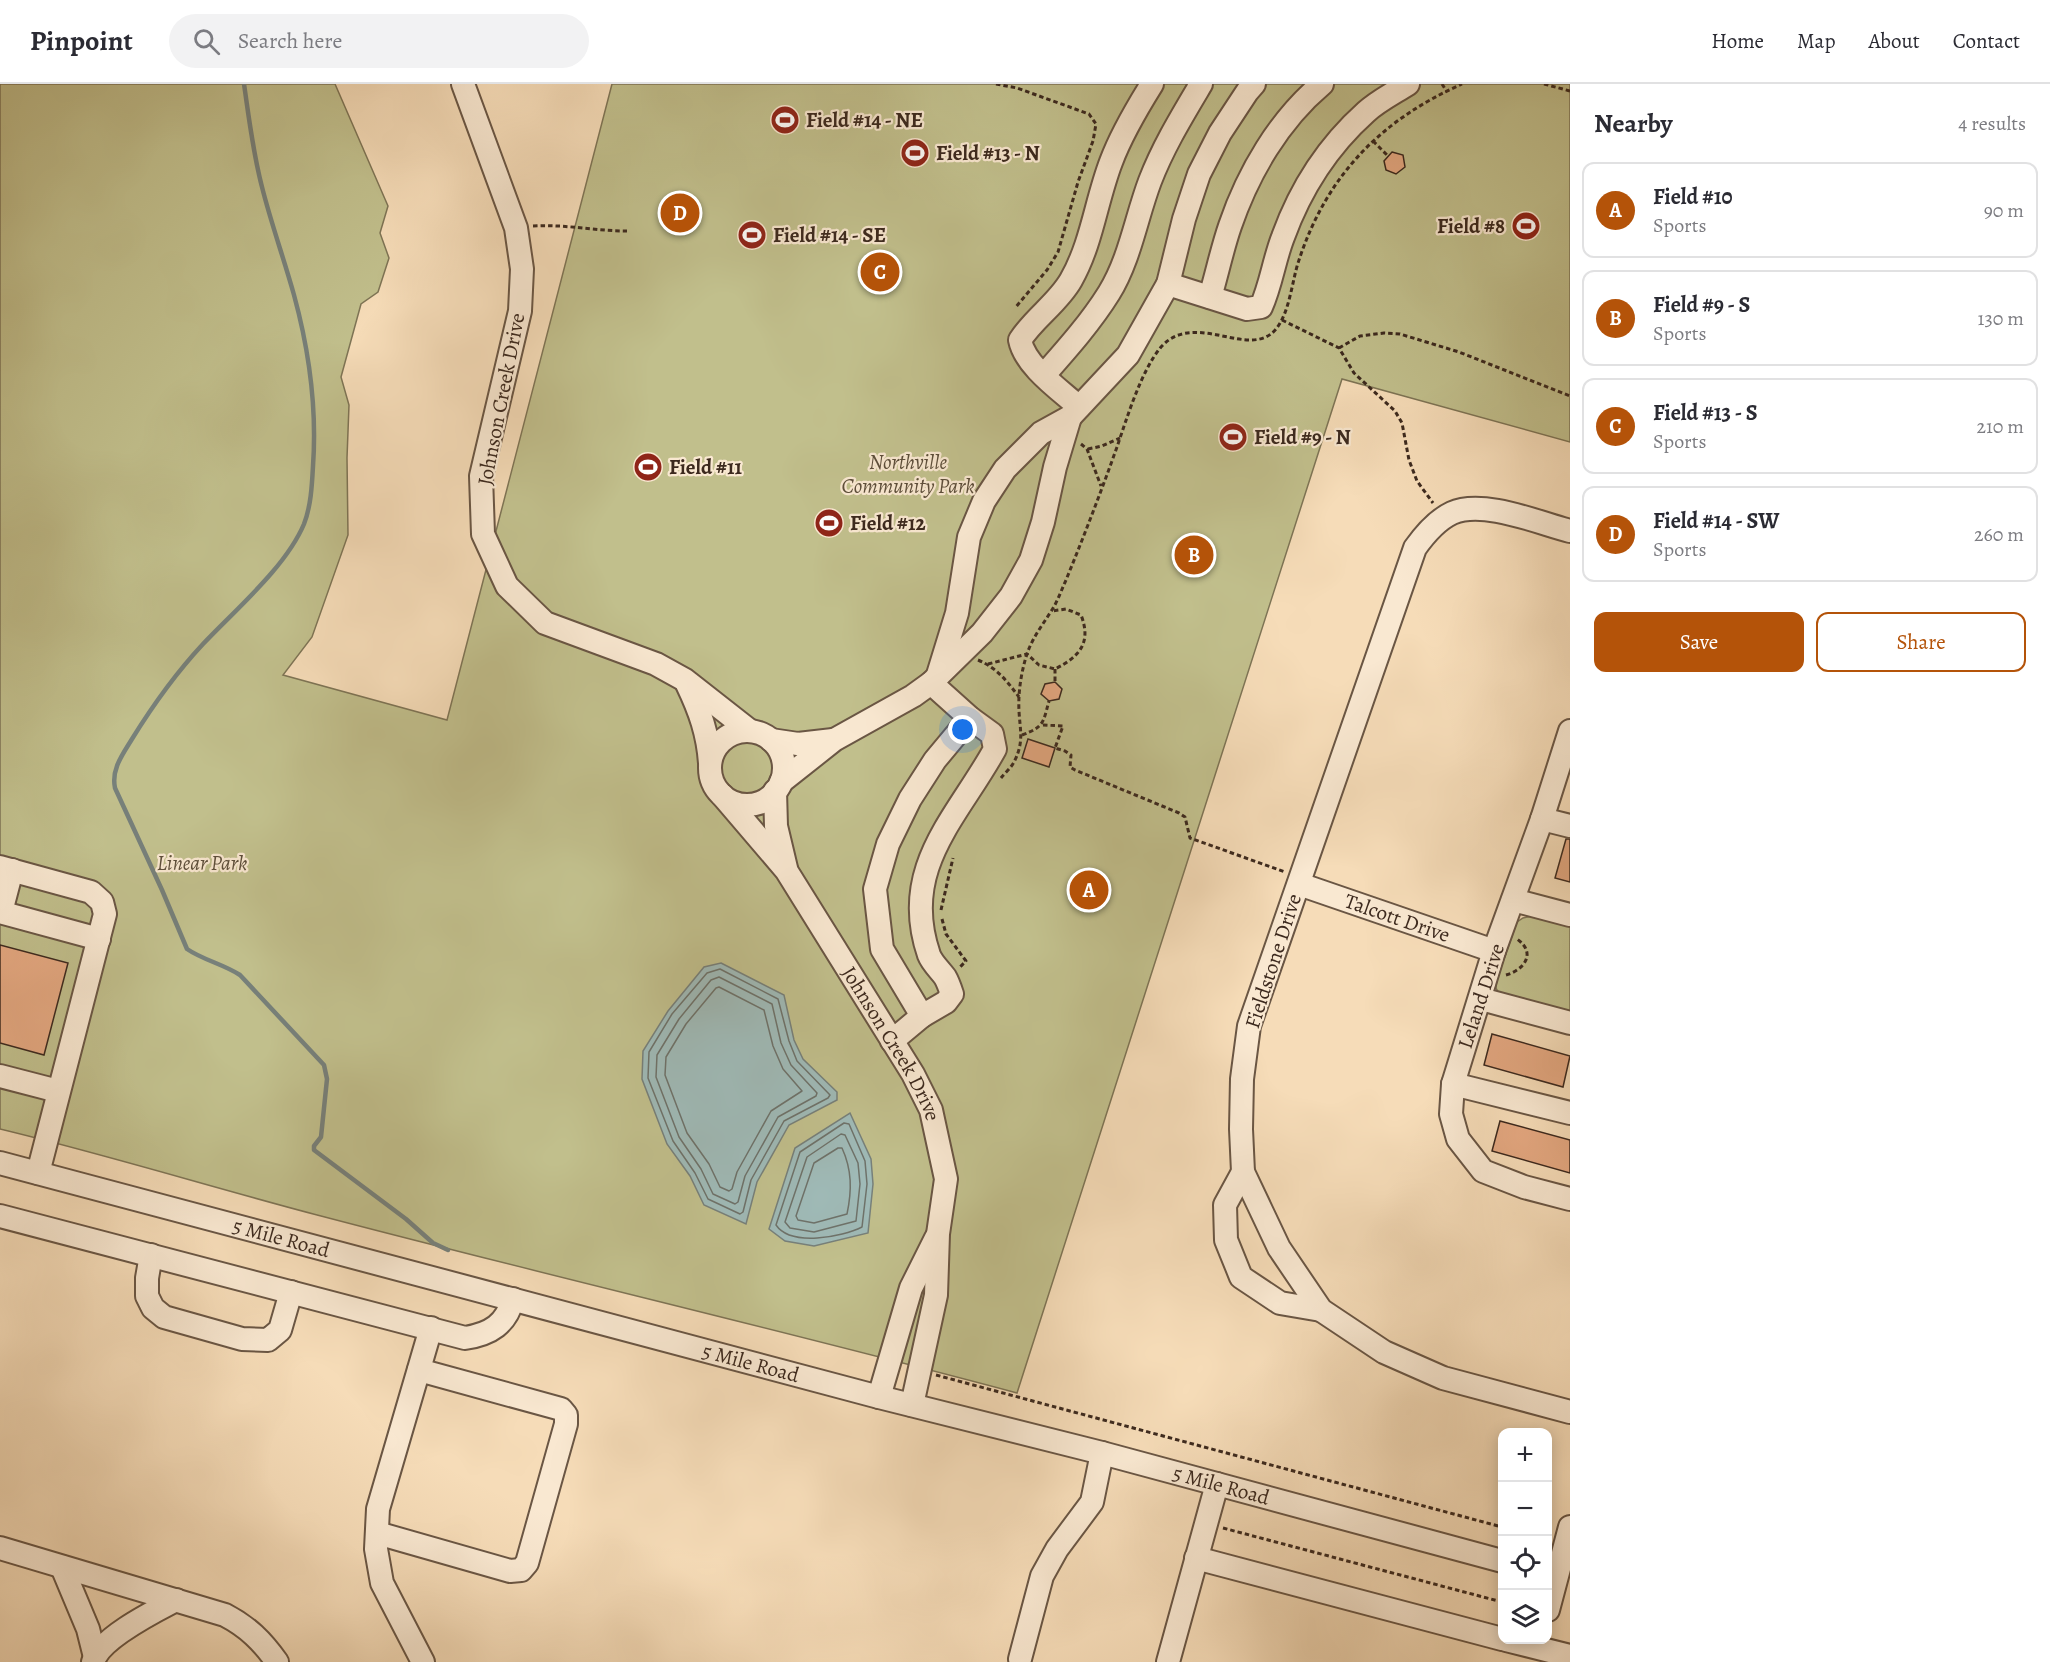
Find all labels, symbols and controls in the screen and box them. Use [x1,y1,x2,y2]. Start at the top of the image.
search box [169,14,589,68]
text: Pinpoint [30,22,133,60]
icon: search [190,25,223,58]
text: Search here [238,26,342,56]
text: Home [1711,27,1764,55]
text: Map [1797,27,1835,55]
text: About [1868,27,1920,55]
text: Contact [1953,27,2020,55]
sports icon: Field #14 - NE [769,104,801,136]
place label: Field #14 - NE [806,106,923,134]
text: Nearby [1594,106,1673,141]
text: 4 results [1958,110,2026,137]
sports icon: Field #13 - N [899,137,931,169]
place label: Field #13 - N [936,139,1040,167]
text: Field #10 [1653,182,1733,212]
pin: D [660,190,700,236]
text: A [1609,197,1622,224]
text: 90 m [1984,197,2024,224]
sports icon: Field #8 [1510,210,1542,242]
place label: Field #8 [1437,212,1505,240]
text: Sports [1653,212,1706,239]
sports icon: Field #14 - SE [736,219,768,251]
place label: Field #14 - SE [773,221,886,249]
pin: C [860,250,900,294]
text: Field #9 - S [1653,290,1750,320]
text: B [1609,305,1622,332]
text: 130 m [1978,305,2024,332]
street label: Johnson Creek Drive [471,310,531,488]
text: Sports [1653,320,1706,347]
text: Field #13 - S [1653,398,1758,428]
text: C [1609,413,1622,440]
text: 210 m [1976,413,2024,440]
sports icon: Field #9 - N [1217,421,1249,453]
place label: Field #9 - N [1254,423,1351,451]
text: Sports [1653,428,1706,455]
park label: Northville Community Park [841,448,975,500]
sports icon: Field #11 [632,451,664,483]
place label: Field #11 [669,453,742,481]
text: Field #14 - SW [1653,506,1780,536]
sports icon: Field #12 [813,507,845,539]
place label: Field #12 [850,509,926,537]
text: D [1609,521,1622,548]
text: 260 m [1974,521,2024,548]
pin: B [1174,532,1214,578]
text: Sports [1653,536,1706,563]
button: Save [1594,612,1804,672]
button: Share [1816,612,2026,672]
your location [948,715,977,744]
park label: Linear Park [157,849,247,877]
pin: A [1070,868,1108,912]
street label: Talcott Drive [1341,887,1454,949]
street label: Fieldstone Drive [1238,890,1308,1032]
street label: Leland Drive [1451,940,1511,1052]
street label: Johnson Creek Drive [835,961,947,1123]
street label: 5 Mile Road [230,1212,333,1264]
street label: 5 Mile Road [699,1337,803,1389]
map controls [1498,1428,1552,1644]
button: + [1498,1428,1552,1482]
street label: 5 Mile Road [1170,1459,1273,1512]
button: − [1498,1482,1552,1536]
button: locate [1498,1536,1552,1590]
button: layers [1498,1590,1552,1644]

